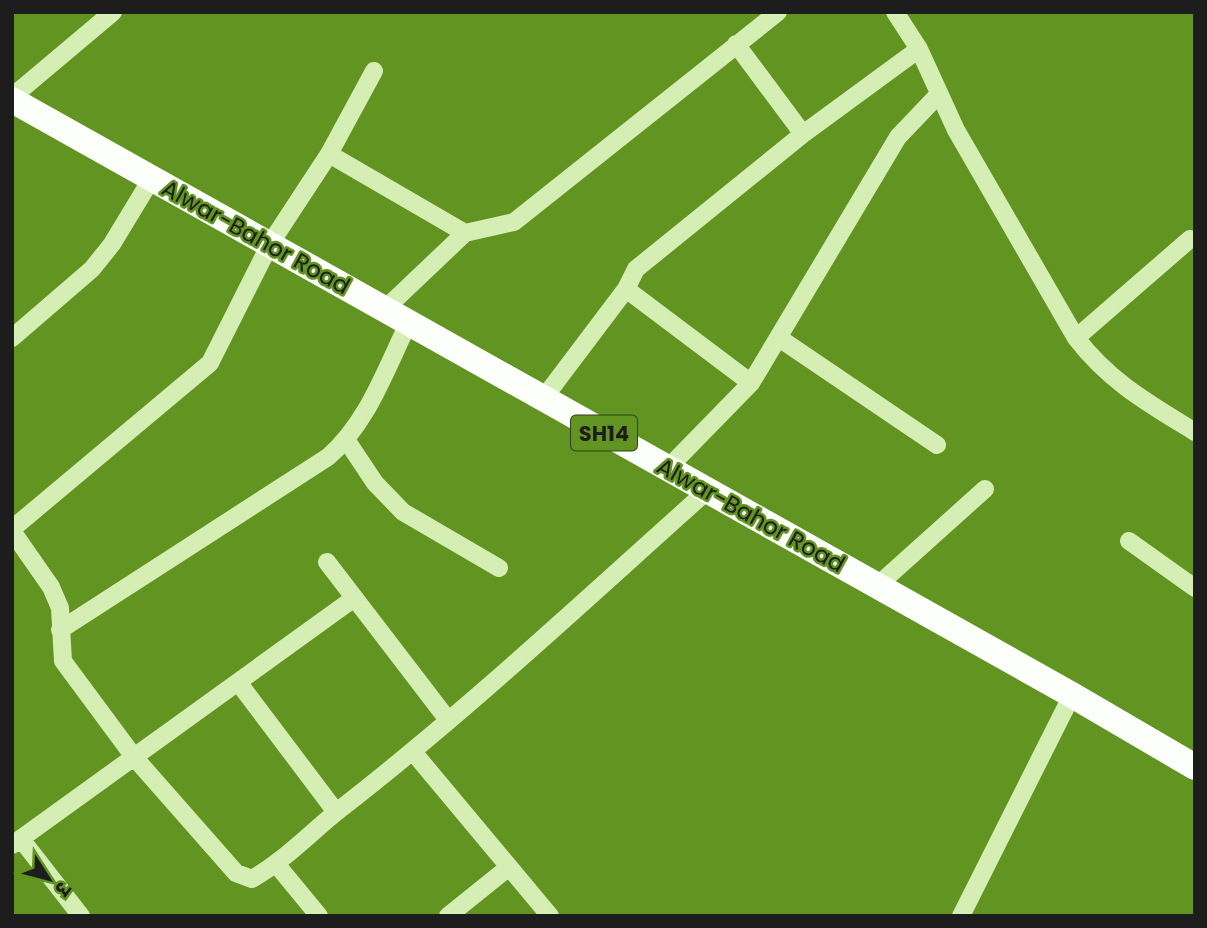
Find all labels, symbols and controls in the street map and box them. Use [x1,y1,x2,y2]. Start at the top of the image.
street label: Alwar-Bahor Road [156,172,356,302]
road number: SH14 [571,416,637,450]
street label: Alwar-Bahor Road [651,450,851,580]
north arrow [14,844,84,914]
text: उ [48,876,77,902]

